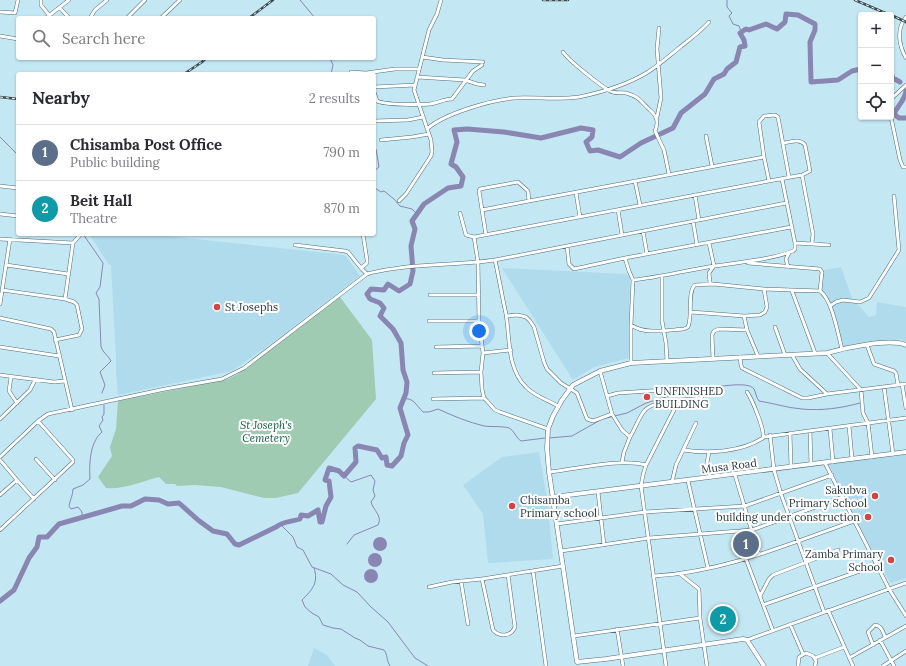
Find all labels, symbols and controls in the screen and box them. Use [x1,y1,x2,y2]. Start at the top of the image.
map controls [858,12,894,120]
button: + [858,12,894,48]
search box [16,16,376,60]
icon: search [30,27,52,49]
text: Search here [62,29,145,48]
button: − [858,48,894,84]
button: locate [858,84,894,120]
text: Nearby [32,87,90,109]
text: 2 results [309,90,360,107]
text: Chisamba Post Office [70,135,222,154]
text: 1 [42,144,48,161]
text: 790 m [323,144,360,161]
text: Public building [70,154,160,171]
text: Beit Hall [70,191,132,210]
text: 2 [42,200,48,217]
text: 870 m [324,200,360,217]
text: Theatre [70,210,117,227]
place label: St Josephs [225,300,278,314]
marker: St Josephs [212,302,222,312]
your location [469,321,489,341]
place label: UNFINISHED BUILDING [655,384,723,411]
marker: UNFINISHED BUILDING [642,392,652,402]
park label: St Joseph's Cemetery [240,418,292,445]
street label: Musa Road [700,456,758,476]
place label: Sakubva Primary School [789,483,867,510]
marker: Sakubva Primary School [870,491,880,501]
place label: Chisamba Primary school [520,493,597,520]
marker: Chisamba Primary school [507,501,517,511]
place label: building under construction [716,510,860,524]
marker: building under construction [863,512,873,522]
pin: 1 [733,529,759,559]
place label: Zamba Primary School [805,547,883,574]
marker: Zamba Primary School [886,555,896,565]
pin: 2 [710,604,736,634]

